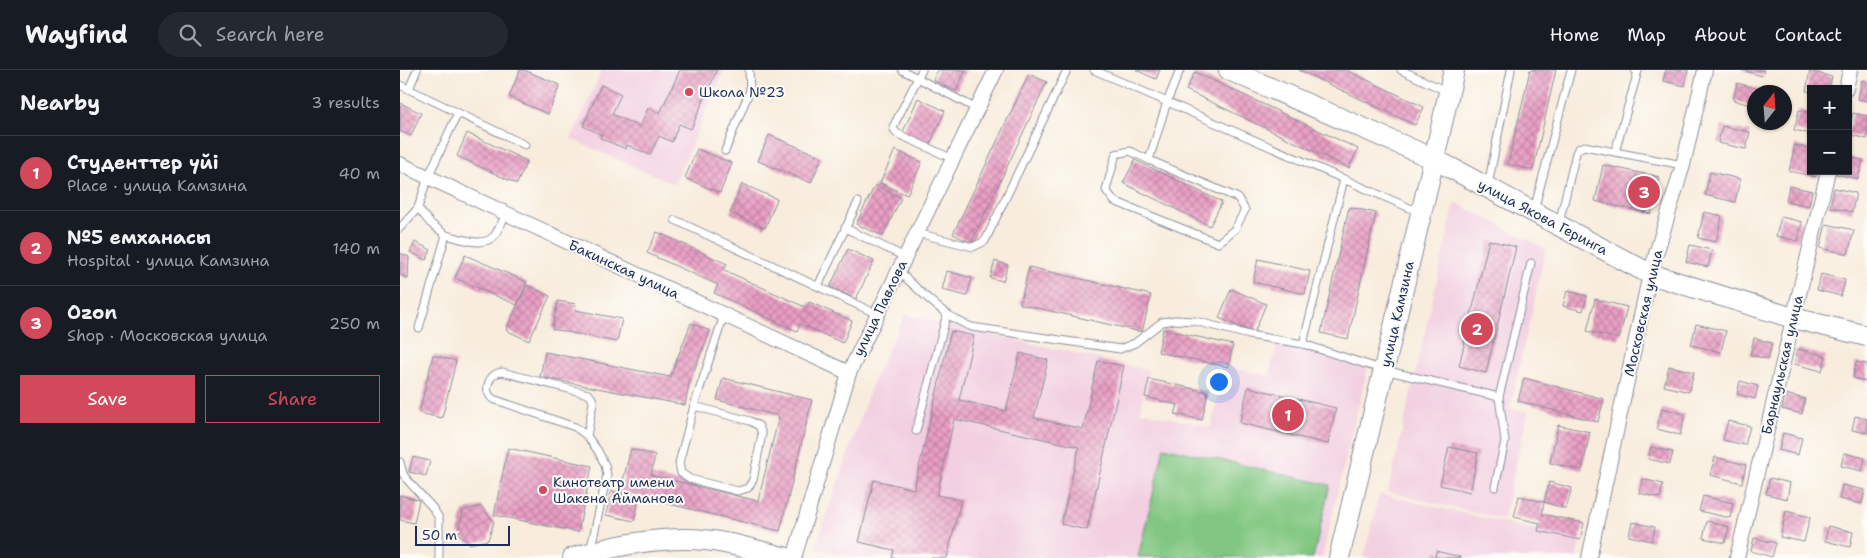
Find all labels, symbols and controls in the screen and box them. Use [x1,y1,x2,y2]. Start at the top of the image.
search box [158,12,508,57]
text: Wayfind [25,19,128,51]
icon: search [176,21,204,49]
text: Search here [216,22,324,47]
text: Home [1550,23,1599,47]
text: Map [1627,23,1666,47]
text: About [1694,23,1747,47]
text: Contact [1775,23,1842,47]
place label: Школа №23 [699,83,785,101]
north arrow [1747,85,1792,130]
map controls [1807,85,1852,175]
button: + [1807,85,1852,130]
marker: Школа №23 [683,86,695,98]
text: Nearby [20,89,100,117]
text: 3 results [311,92,380,113]
button: − [1807,130,1852,175]
text: Студенттер үйі [67,150,218,175]
text: 1 [32,163,40,184]
text: 40 m [338,163,380,184]
pin: 3 [1628,173,1660,211]
text: Place · улица Камзина [67,175,247,196]
street label: улица Якова Геринга [1475,175,1611,259]
text: №5 емханасы [67,225,211,250]
street label: Бакинская улица [566,236,682,303]
text: 2 [30,238,42,259]
text: 140 m [333,238,380,259]
street label: Московская улица [1620,248,1666,378]
text: Hospital · улица Камзина [67,250,270,271]
street label: улица Павлова [849,257,911,359]
street label: улица Камзина [1376,259,1418,369]
street label: Барнаульская улица [1757,293,1807,437]
text: Ozon [67,300,117,325]
pin: 2 [1461,310,1493,348]
text: 3 [30,313,42,334]
text: 250 m [329,313,380,334]
text: Shop · Московская улица [67,325,268,346]
your location [1206,369,1232,395]
button: Save [20,375,195,423]
button: Share [205,375,380,423]
pin: 1 [1272,396,1304,434]
place label: Кинотеатр имени Шакена Айманова [553,473,684,507]
marker: Кинотеатр имени Шакена Айманова [537,484,549,496]
scale bar [415,523,510,546]
text: 50 m [422,526,457,544]

